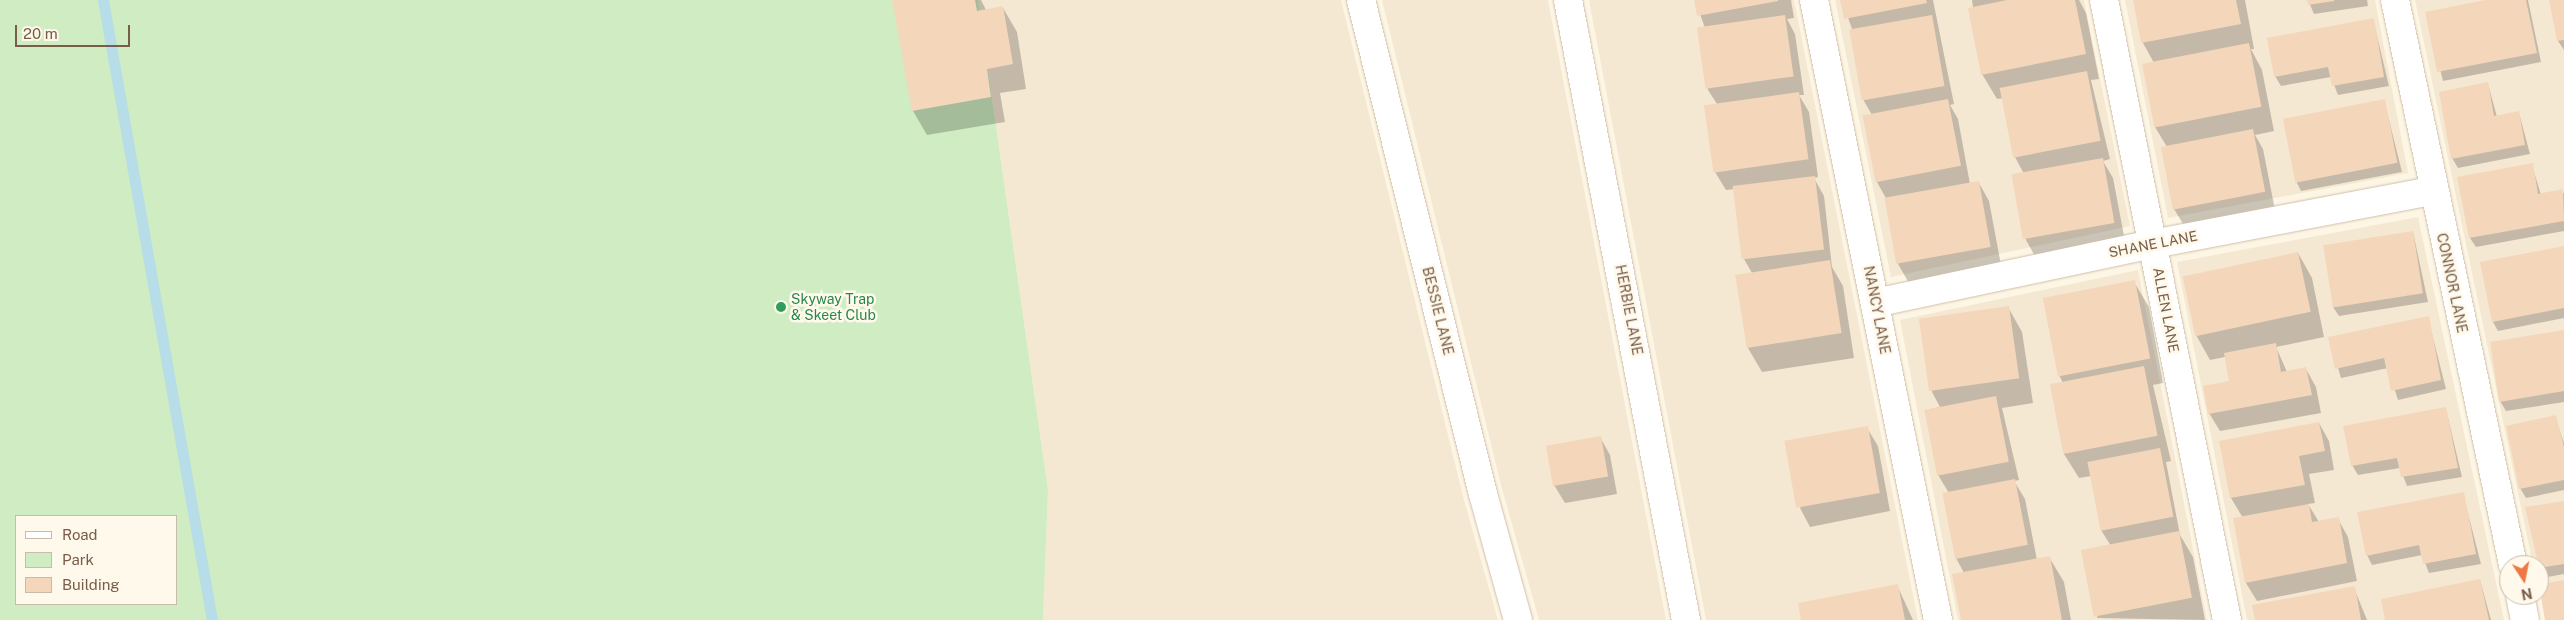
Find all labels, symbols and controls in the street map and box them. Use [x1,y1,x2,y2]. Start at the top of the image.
scale bar [18,15,132,47]
text: 20 m [23,25,58,42]
street label: SHANE LANE [2107,227,2199,261]
street label: CONNOR LANE [2433,232,2471,334]
street label: HERBIE LANE [1612,263,1646,357]
street label: NANCY LANE [1860,264,1894,356]
street label: BESSIE LANE [1419,265,1457,357]
street label: ALLEN LANE [2150,266,2182,354]
place label: Skyway Trap & Skeet Club [791,291,876,324]
marker: Skyway Trap & Skeet Club [775,301,787,313]
legend [15,515,178,605]
text: Road [62,526,98,543]
text: Park [62,551,94,568]
north arrow [2499,555,2549,605]
text: Building [62,576,120,593]
text: N [2520,585,2534,603]

